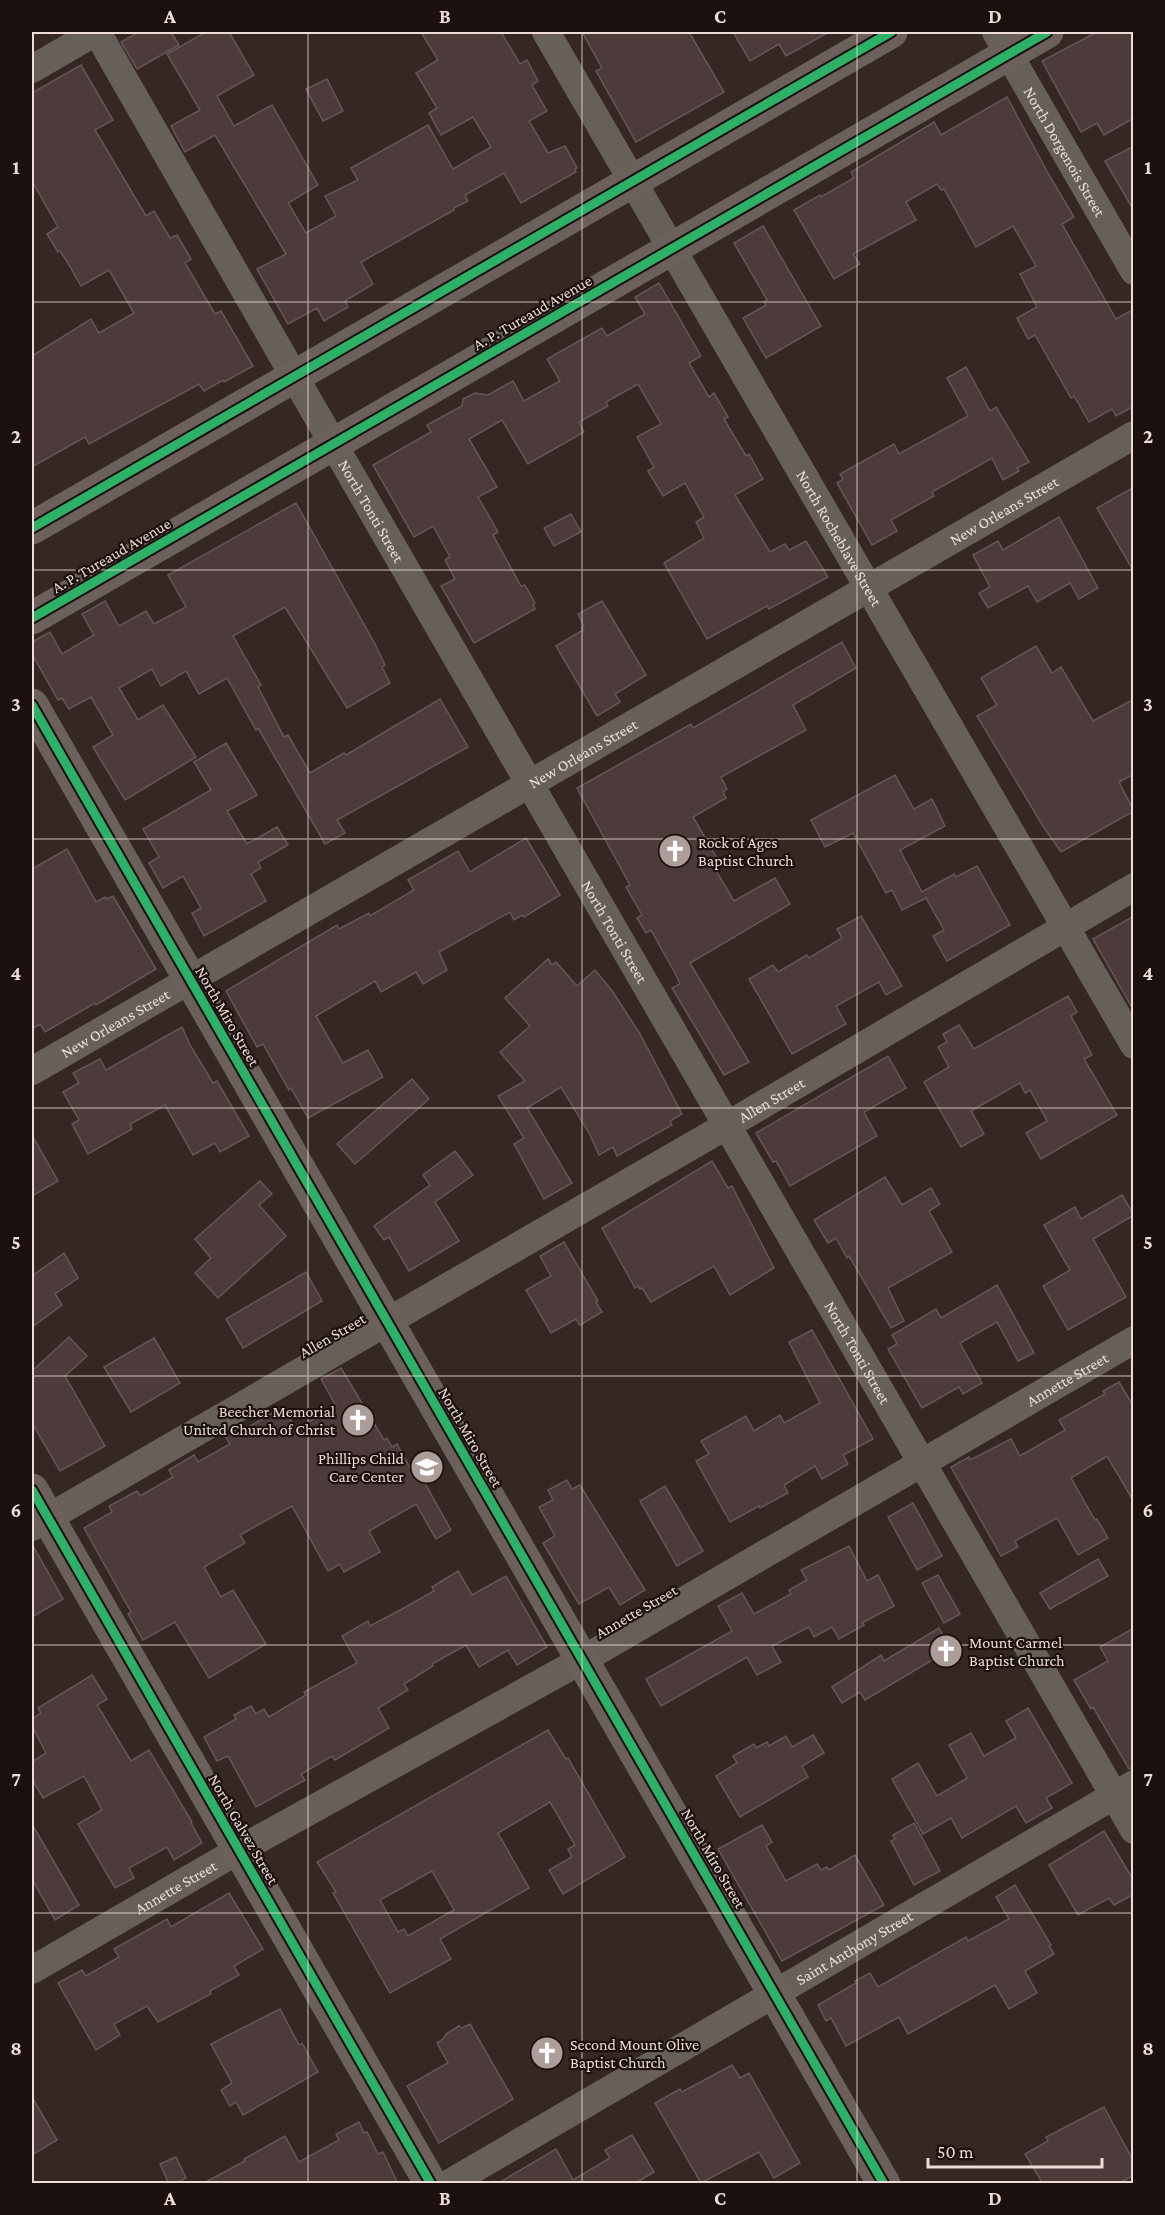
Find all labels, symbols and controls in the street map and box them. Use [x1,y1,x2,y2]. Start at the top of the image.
text: A [163,5,177,27]
text: B [439,5,451,27]
text: C [714,5,726,27]
text: D [988,5,1002,27]
street label: North Dorgenois Street [1020,84,1109,220]
text: 1 [12,156,20,178]
text: 1 [1144,156,1152,178]
street label: A. P. Tureaud Avenue [470,272,595,353]
text: 2 [11,425,21,447]
text: 2 [1143,425,1153,447]
street label: North Tonti Street [335,457,408,566]
street label: North Rocheblave Street [793,467,886,610]
street label: New Orleans Street [947,472,1062,549]
street label: A. P. Tureaud Avenue [49,515,174,596]
text: 3 [11,693,21,715]
text: 3 [1143,693,1153,715]
street label: New Orleans Street [526,715,641,791]
church icon: Rock of Ages Baptist Church [657,833,693,869]
place label: Rock of Ages Baptist Church [698,834,794,870]
street label: North Tonti Street [578,878,651,987]
text: 4 [11,962,22,984]
text: 4 [1143,962,1154,984]
street label: North Miro Street [192,963,263,1070]
street label: New Orleans Street [58,985,173,1061]
street label: Allen Street [735,1074,808,1126]
text: 5 [11,1231,21,1253]
text: 5 [1143,1231,1153,1253]
street label: North Tonti Street [821,1298,894,1407]
street label: Allen Street [296,1309,369,1361]
street label: Annette Street [1024,1349,1112,1410]
street label: North Miro Street [435,1384,506,1491]
church icon: Beecher Memorial United Church of Christ [340,1402,376,1438]
place label: Beecher Memorial United Church of Christ [183,1403,336,1438]
school or university icon: Phillips Child Care Center [409,1449,445,1485]
place label: Phillips Child Care Center [318,1450,405,1485]
text: 6 [11,1499,21,1521]
text: 6 [1143,1499,1153,1521]
street label: Annette Street [592,1581,681,1642]
church icon: Mount Carmel Baptist Church [928,1633,964,1669]
place label: Mount Carmel Baptist Church [969,1634,1065,1670]
text: 7 [11,1768,21,1790]
text: 7 [1143,1768,1153,1790]
street label: North Galvez Street [205,1771,282,1888]
street label: North Miro Street [678,1805,749,1912]
street label: Annette Street [132,1857,220,1917]
street label: Saint Anthony Street [793,1907,916,1988]
church icon: Second Mount Olive Baptist Church [529,2035,565,2071]
place label: Second Mount Olive Baptist Church [570,2036,699,2072]
text: 8 [10,2037,22,2059]
text: 8 [1142,2037,1154,2059]
scale bar [928,2131,1102,2169]
text: 50 m [937,2142,974,2162]
text: A [163,2187,177,2209]
text: B [439,2187,451,2209]
text: C [714,2187,726,2209]
text: D [988,2187,1002,2209]

